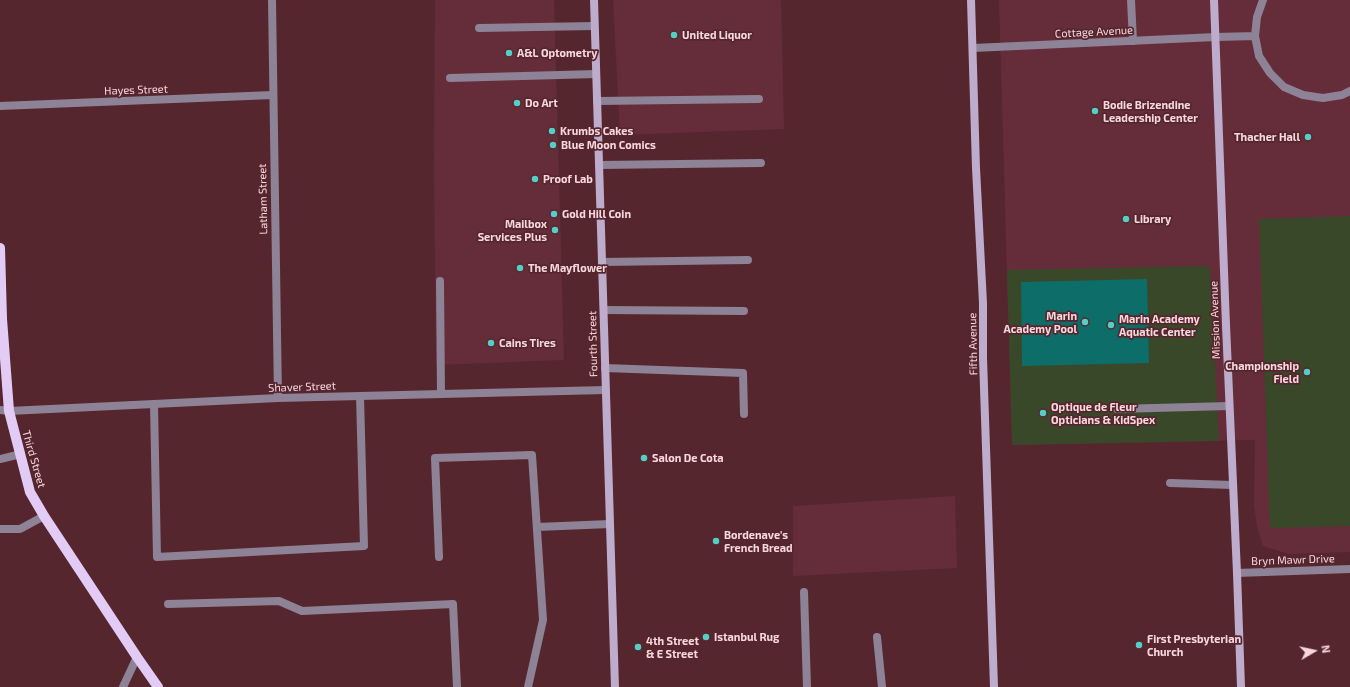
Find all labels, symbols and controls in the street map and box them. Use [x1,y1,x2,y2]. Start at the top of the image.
street label: Cottage Avenue [1055,23,1133,41]
place label: United Liquor [682,28,752,42]
marker: United Liquor [669,30,679,40]
place label: A&L Optometry [517,46,597,60]
marker: A&L Optometry [504,48,514,58]
street label: Hayes Street [104,82,168,98]
place label: Do Art [525,96,558,110]
marker: Do Art [512,98,522,108]
place label: Bodie Brizendine Leadership Center [1103,98,1198,124]
marker: Bodie Brizendine Leadership Center [1090,106,1100,116]
place label: Krumbs Cakes [560,124,633,138]
marker: Krumbs Cakes [547,126,557,136]
place label: Thacher Hall [1234,130,1300,144]
marker: Thacher Hall [1303,132,1313,142]
place label: Blue Moon Comics [561,138,656,152]
marker: Blue Moon Comics [548,140,558,150]
street label: Latham Street [256,163,270,235]
place label: Proof Lab [543,172,593,186]
marker: Proof Lab [530,174,540,184]
place label: Gold Hill Coin [562,207,631,221]
marker: Gold Hill Coin [549,209,559,219]
place label: Library [1134,212,1171,226]
marker: Library [1121,214,1131,224]
place label: Mailbox Services Plus [478,217,547,243]
marker: Mailbox Services Plus [550,225,560,235]
place label: The Mayflower [528,261,607,275]
marker: The Mayflower [515,263,525,273]
street label: Mission Avenue [1207,281,1223,359]
place label: Marin Academy Pool [1004,309,1077,335]
street label: Fourth Street [586,311,600,377]
place label: Marin Academy Aquatic Center [1119,312,1200,338]
street label: Fifth Avenue [966,313,980,375]
marker: Marin Academy Pool [1080,317,1090,327]
marker: Marin Academy Aquatic Center [1106,320,1116,330]
place label: Cains Tires [499,336,556,350]
marker: Cains Tires [486,338,496,348]
place label: Championship Field [1225,359,1299,385]
marker: Championship Field [1302,367,1312,377]
street label: Shaver Street [268,379,336,395]
place label: Optique de Fleur Opticians & KidSpex [1051,400,1155,426]
marker: Optique de Fleur Opticians & KidSpex [1038,408,1048,418]
street label: Third Street [20,429,48,489]
place label: Salon De Cota [652,451,724,465]
marker: Salon De Cota [639,453,649,463]
place label: Bordenave's French Bread [724,528,793,554]
marker: Bordenave's French Bread [711,536,721,546]
street label: Bryn Mawr Drive [1251,552,1335,568]
place label: Istanbul Rug [714,630,780,644]
north arrow [1294,631,1334,671]
marker: Istanbul Rug [701,632,711,642]
place label: First Presbyterian Church [1147,632,1241,658]
place label: 4th Street & E Street [646,634,699,660]
marker: First Presbyterian Church [1134,640,1144,650]
marker: 4th Street & E Street [633,642,643,652]
text: N [1319,644,1333,654]

